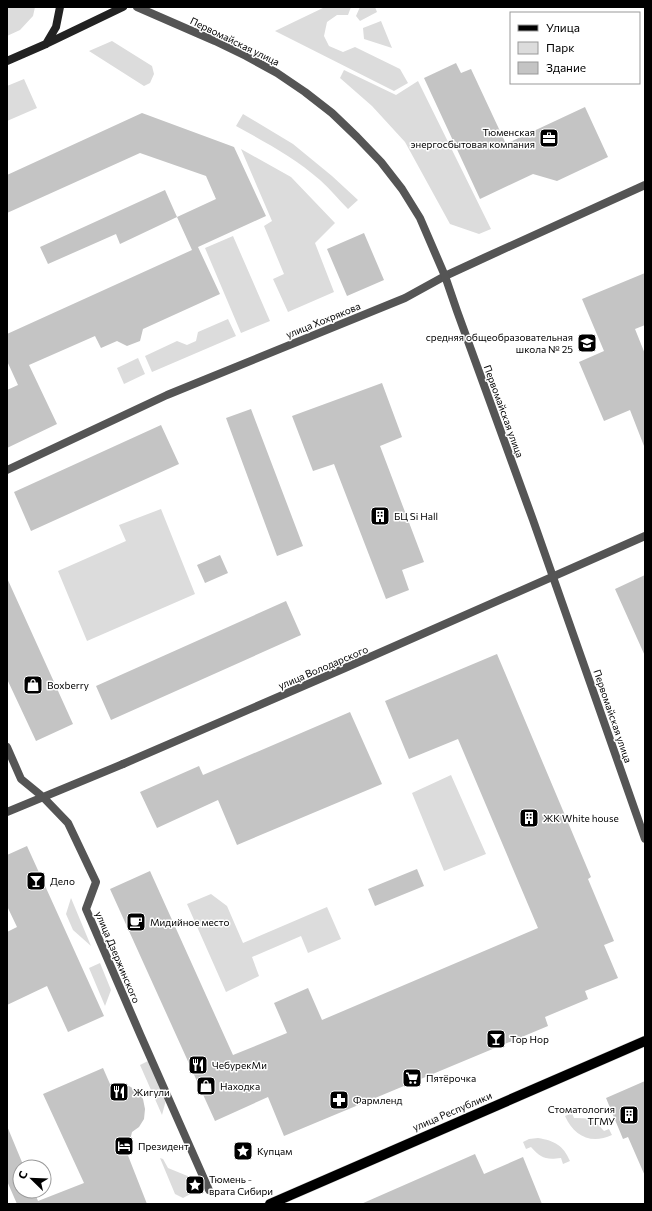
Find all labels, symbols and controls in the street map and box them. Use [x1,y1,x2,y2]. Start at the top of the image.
legend [510,12,640,84]
street label: Первомайская улица [188,14,282,68]
text: Улица [546,20,580,34]
text: Парк [546,40,575,54]
text: Здание [546,60,586,74]
place label: Тюменская энергосбытовая компания [411,126,535,150]
office icon: Тюменская энергосбытовая компания [538,127,560,149]
street label: улица Хохрякова [284,300,362,340]
place label: средняя общеобразовательная школа № 25 [426,331,573,355]
school or university icon: средняя общеобразовательная школа № 25 [576,332,598,354]
street label: Первомайская улица [482,363,526,459]
building icon: БЦ Si Hall [369,505,391,527]
place label: БЦ Si Hall [394,510,438,522]
street label: улица Володарского [276,643,370,691]
street label: Первомайская улица [591,668,635,764]
shop icon: Boxberry [22,674,44,696]
place label: Boxberry [47,679,89,691]
building icon: ЖК White house [518,807,540,829]
place label: ЖК White house [543,812,619,824]
bar icon: Дело [25,870,47,892]
place label: Дело [50,875,75,887]
street label: улица Дзержинского [93,909,143,1005]
cafe icon: Мидийное место [125,911,147,933]
place label: Мидийное место [150,916,229,928]
bar icon: Top Hop [485,1028,507,1050]
place label: Top Hop [510,1033,549,1045]
restaurant icon: ЧебурекМи [187,1054,209,1076]
place label: ЧебурекМи [212,1059,267,1071]
supermarket icon: Пятёрочка [401,1067,423,1089]
place label: Пятёрочка [426,1072,476,1084]
shop icon: Находка [195,1075,217,1097]
place label: Находка [220,1080,260,1092]
restaurant icon: Жигули [108,1081,130,1103]
place label: Жигули [133,1086,170,1098]
pharmacy icon: Фармленд [328,1089,350,1111]
street label: улица Республики [411,1089,493,1133]
place label: Фармленд [353,1094,402,1106]
place label: Стоматология ТГМУ [548,1103,615,1127]
building icon: Стоматология ТГМУ [618,1104,640,1126]
hotel icon: Президент [113,1135,135,1157]
place label: Президент [138,1140,189,1152]
place icon: Купцам [232,1140,254,1162]
place label: Купцам [257,1145,292,1157]
north arrow [12,1159,52,1199]
text: С [15,1168,30,1181]
place label: Тюмень - врата Сибири [209,1173,273,1197]
place icon: Тюмень - врата Сибири [184,1174,206,1196]

